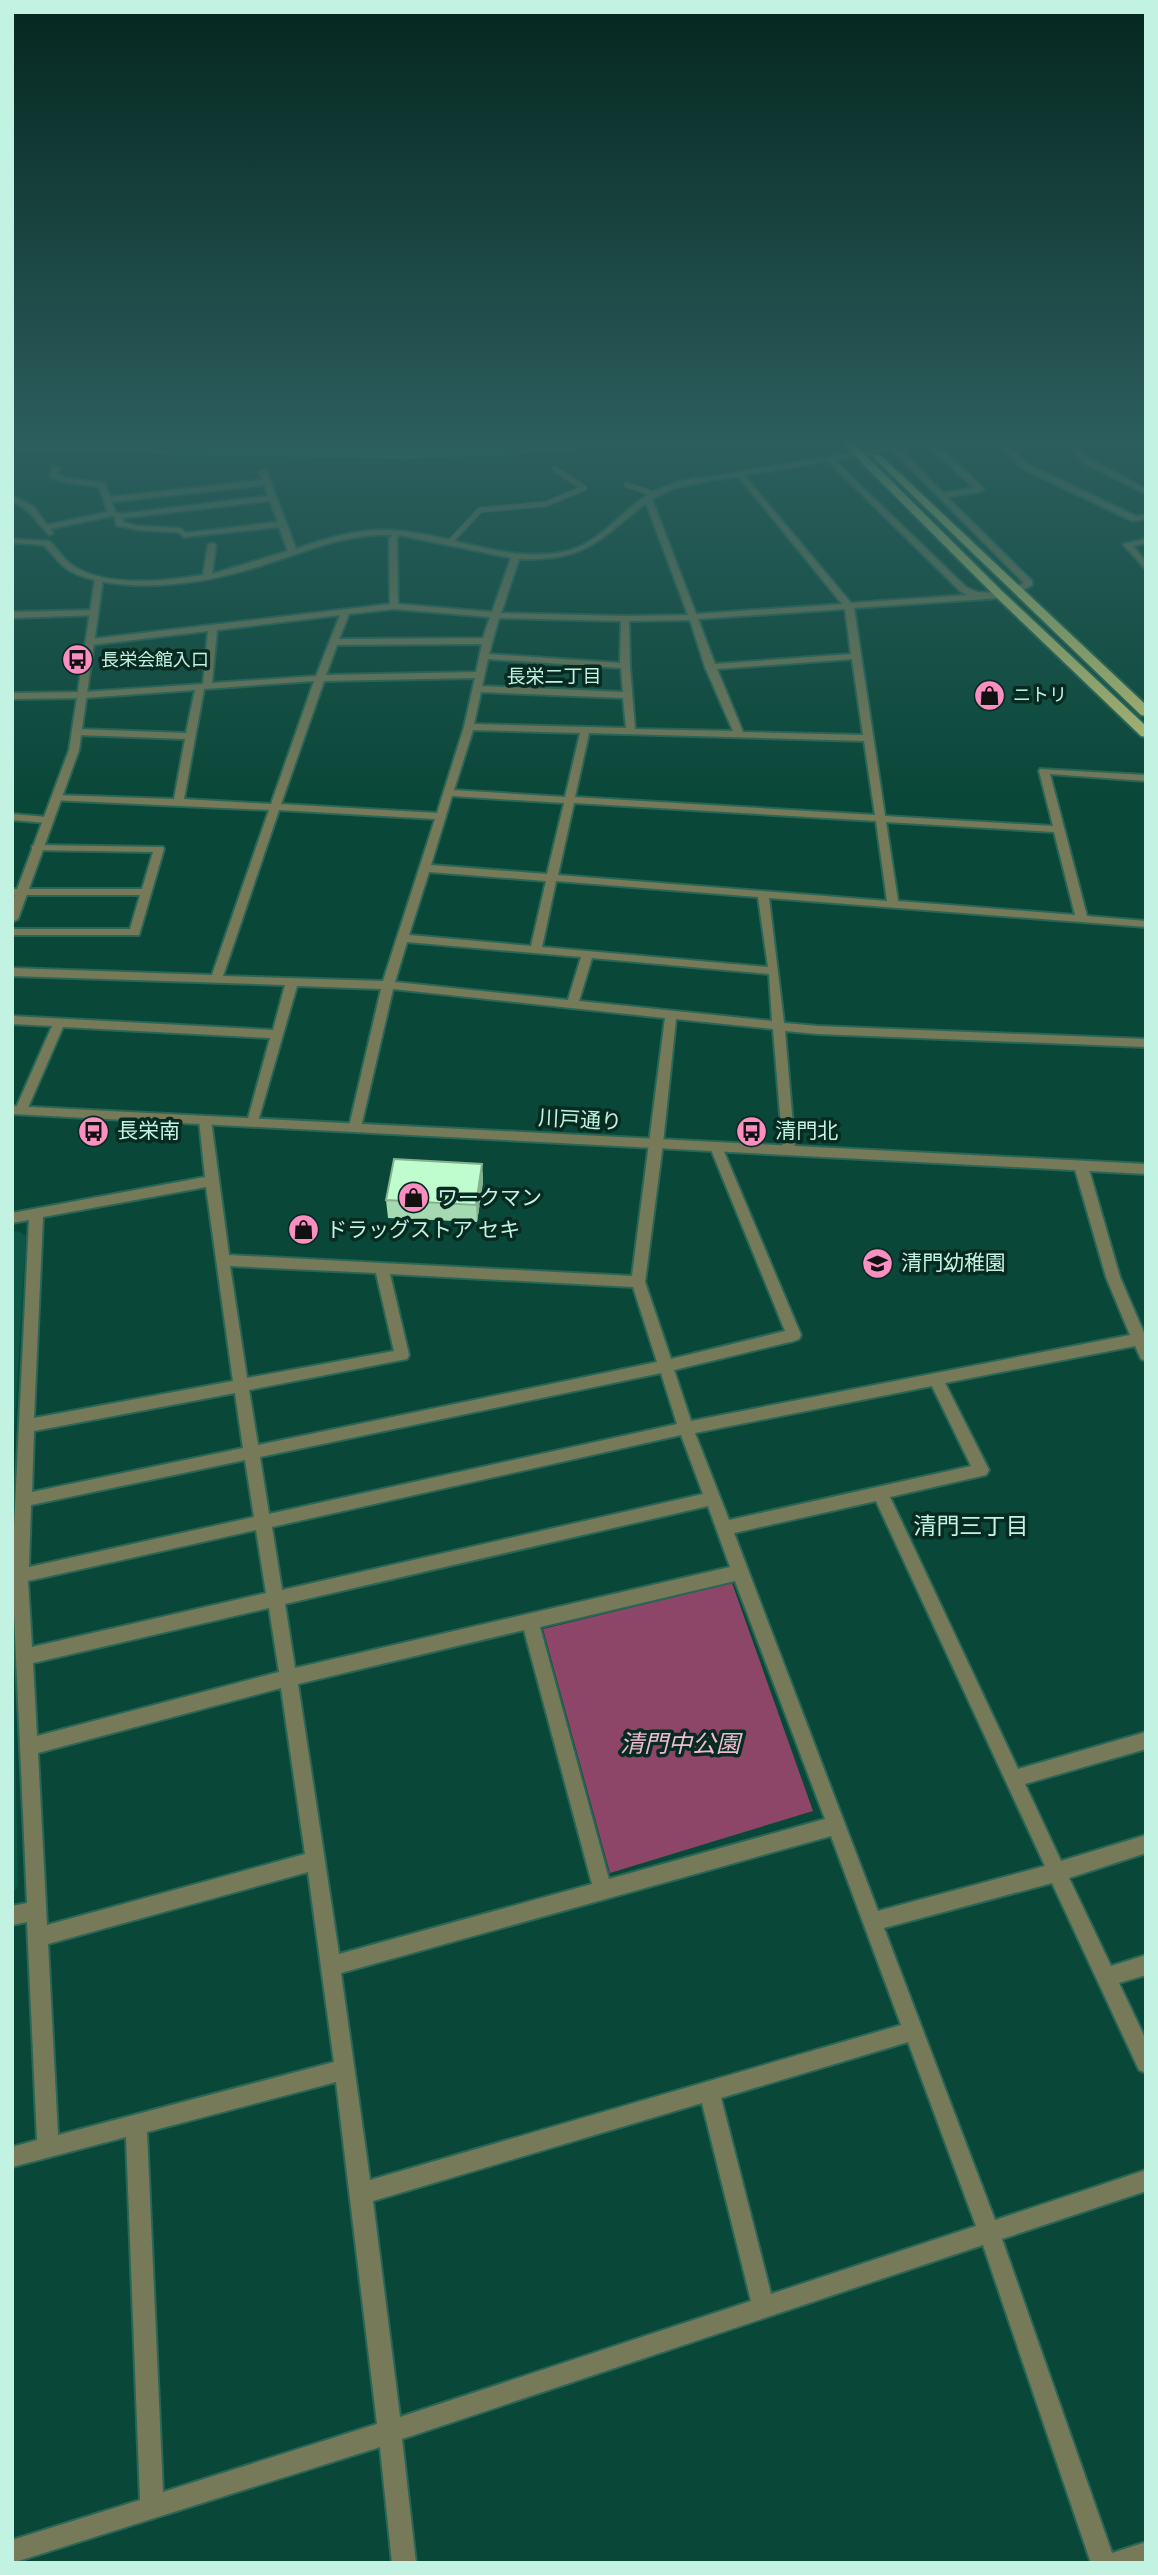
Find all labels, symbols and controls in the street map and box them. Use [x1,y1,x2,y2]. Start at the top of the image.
bus stop icon: 長栄会館入口 [61,643,95,677]
place label: 長栄会館入口 [101,649,209,670]
district label: 長栄二丁目 [506,665,602,688]
shop icon: ニトリ [973,678,1007,712]
place label: ニトリ [1013,684,1067,705]
street label: 川戸通り [537,1106,623,1134]
bus stop icon: 長栄南 [77,1114,111,1148]
bus stop icon: 清門北 [735,1114,769,1148]
place label: 長栄南 [117,1119,180,1143]
place label: 清門北 [775,1119,838,1143]
shop icon: ワークマン [397,1181,431,1215]
place label: ワークマン [437,1186,542,1210]
shop icon: ドラッグストア セキ [286,1213,320,1247]
place label: ドラッグストア セキ [326,1218,520,1242]
school or university icon: 清門幼稚園 [861,1246,895,1280]
place label: 清門幼稚園 [901,1251,1006,1275]
district label: 清門三丁目 [914,1513,1029,1540]
park label: 清門中公園 [620,1730,743,1758]

